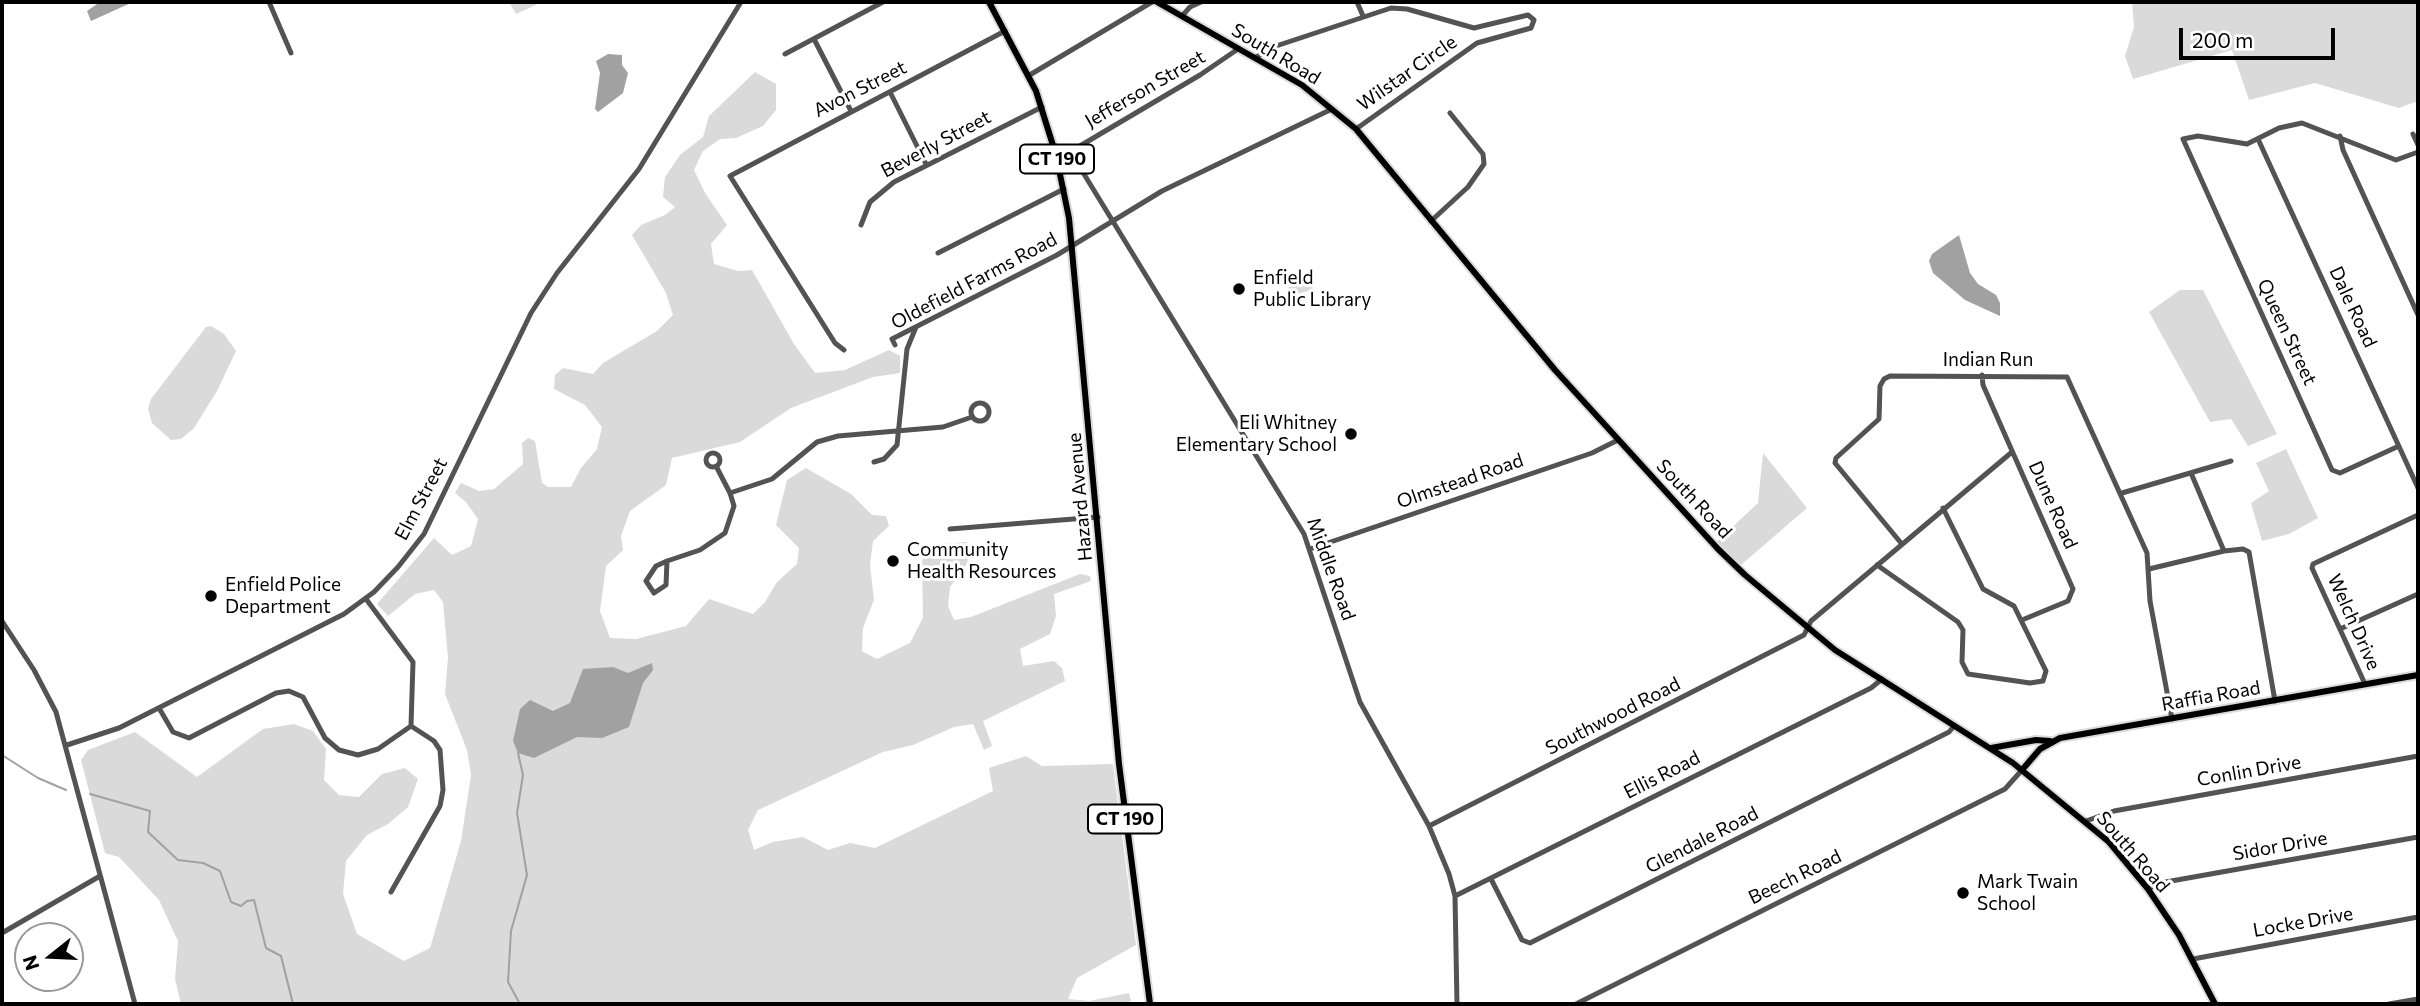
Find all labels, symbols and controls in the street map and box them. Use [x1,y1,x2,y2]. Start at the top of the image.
scale bar [2182,14,2338,58]
street label: South Road [1227,19,1325,89]
text: 200 m [2192,27,2253,52]
street label: Wilstar Circle [1353,30,1461,116]
street label: Jefferson Street [1081,45,1209,133]
street label: Avon Street [810,56,910,122]
street label: Beverly Street [877,106,995,182]
road number: CT 190 [1020,144,1094,174]
street label: Oldefield Farms Road [887,228,1061,334]
street label: Dale Road [2324,263,2382,351]
place label: Enfield Public Library [1253,267,1371,311]
street label: Queen Street [2252,275,2322,389]
marker: Enfield Public Library [1231,281,1247,297]
street label: Indian Run [1943,349,2033,371]
place label: Eli Whitney Elementary School [1176,412,1337,456]
marker: Eli Whitney Elementary School [1343,426,1359,442]
street label: Hazard Avenue [1063,432,1097,562]
street label: Olmstead Road [1394,449,1526,513]
street label: Elm Street [390,454,452,544]
street label: South Road [1652,455,1736,543]
street label: Dune Road [2024,458,2082,552]
street label: Middle Road [1302,514,1360,624]
place label: Community Health Resources [907,539,1056,583]
marker: Community Health Resources [885,553,901,569]
street label: Welch Drive [2323,570,2385,674]
place label: Enfield Police Department [225,574,341,618]
marker: Enfield Police Department [203,588,219,604]
street label: Southwood Road [1542,672,1684,760]
street label: Raffia Road [2160,676,2262,716]
street label: Ellis Road [1620,746,1704,804]
street label: Conlin Drive [2195,751,2303,791]
street label: Glendale Road [1642,802,1762,878]
road number: CT 190 [1088,804,1162,834]
street label: South Road [2092,807,2174,897]
street label: Sidor Drive [2231,826,2329,866]
street label: Beech Road [1745,845,1845,909]
place label: Mark Twain School [1977,871,2078,915]
marker: Mark Twain School [1955,885,1971,901]
street label: Locke Drive [2251,902,2355,942]
north arrow [14,922,84,992]
text: N [17,953,44,973]

